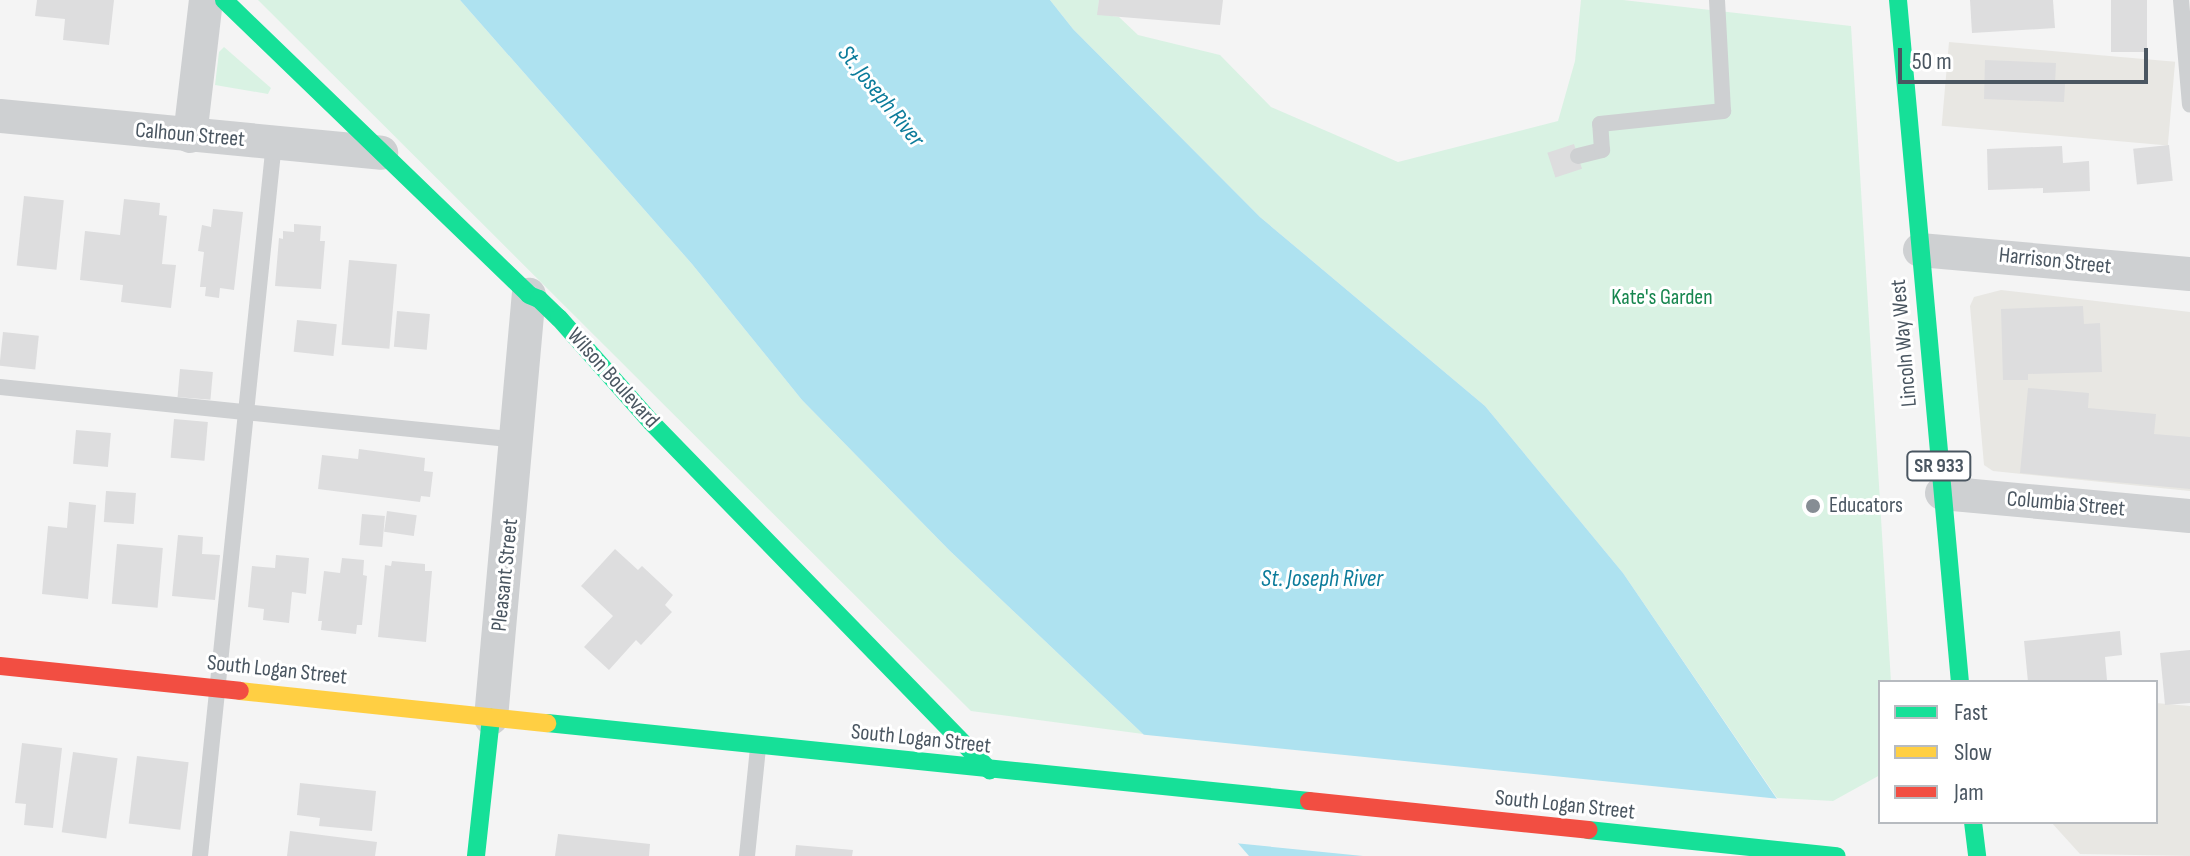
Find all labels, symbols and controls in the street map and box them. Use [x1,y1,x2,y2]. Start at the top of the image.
scale bar [1902,32,2152,82]
water label: St. Joseph River [831,40,931,152]
text: 50 m [1912,47,1952,76]
street label: Calhoun Street [134,117,246,153]
street label: Harrison Street [1998,242,2112,280]
street label: Lincoln Way West [1885,278,1923,408]
park label: Kate's Garden [1611,285,1713,311]
street label: Wilson Boulevard [561,323,665,433]
road number: SR 933 [1905,450,1973,482]
street label: Columbia Street [2006,486,2126,522]
place label: Educators [1829,493,1903,519]
marker: Educators [1804,497,1822,515]
street label: Pleasant Street [486,517,524,633]
water label: St. Joseph River [1261,565,1383,593]
street label: South Logan Street [206,650,348,690]
legend [1878,680,2158,824]
text: Fast [1954,698,1988,727]
street label: South Logan Street [850,719,992,759]
text: Slow [1954,738,1992,767]
text: Jam [1954,778,1984,807]
street label: South Logan Street [1494,785,1636,825]

